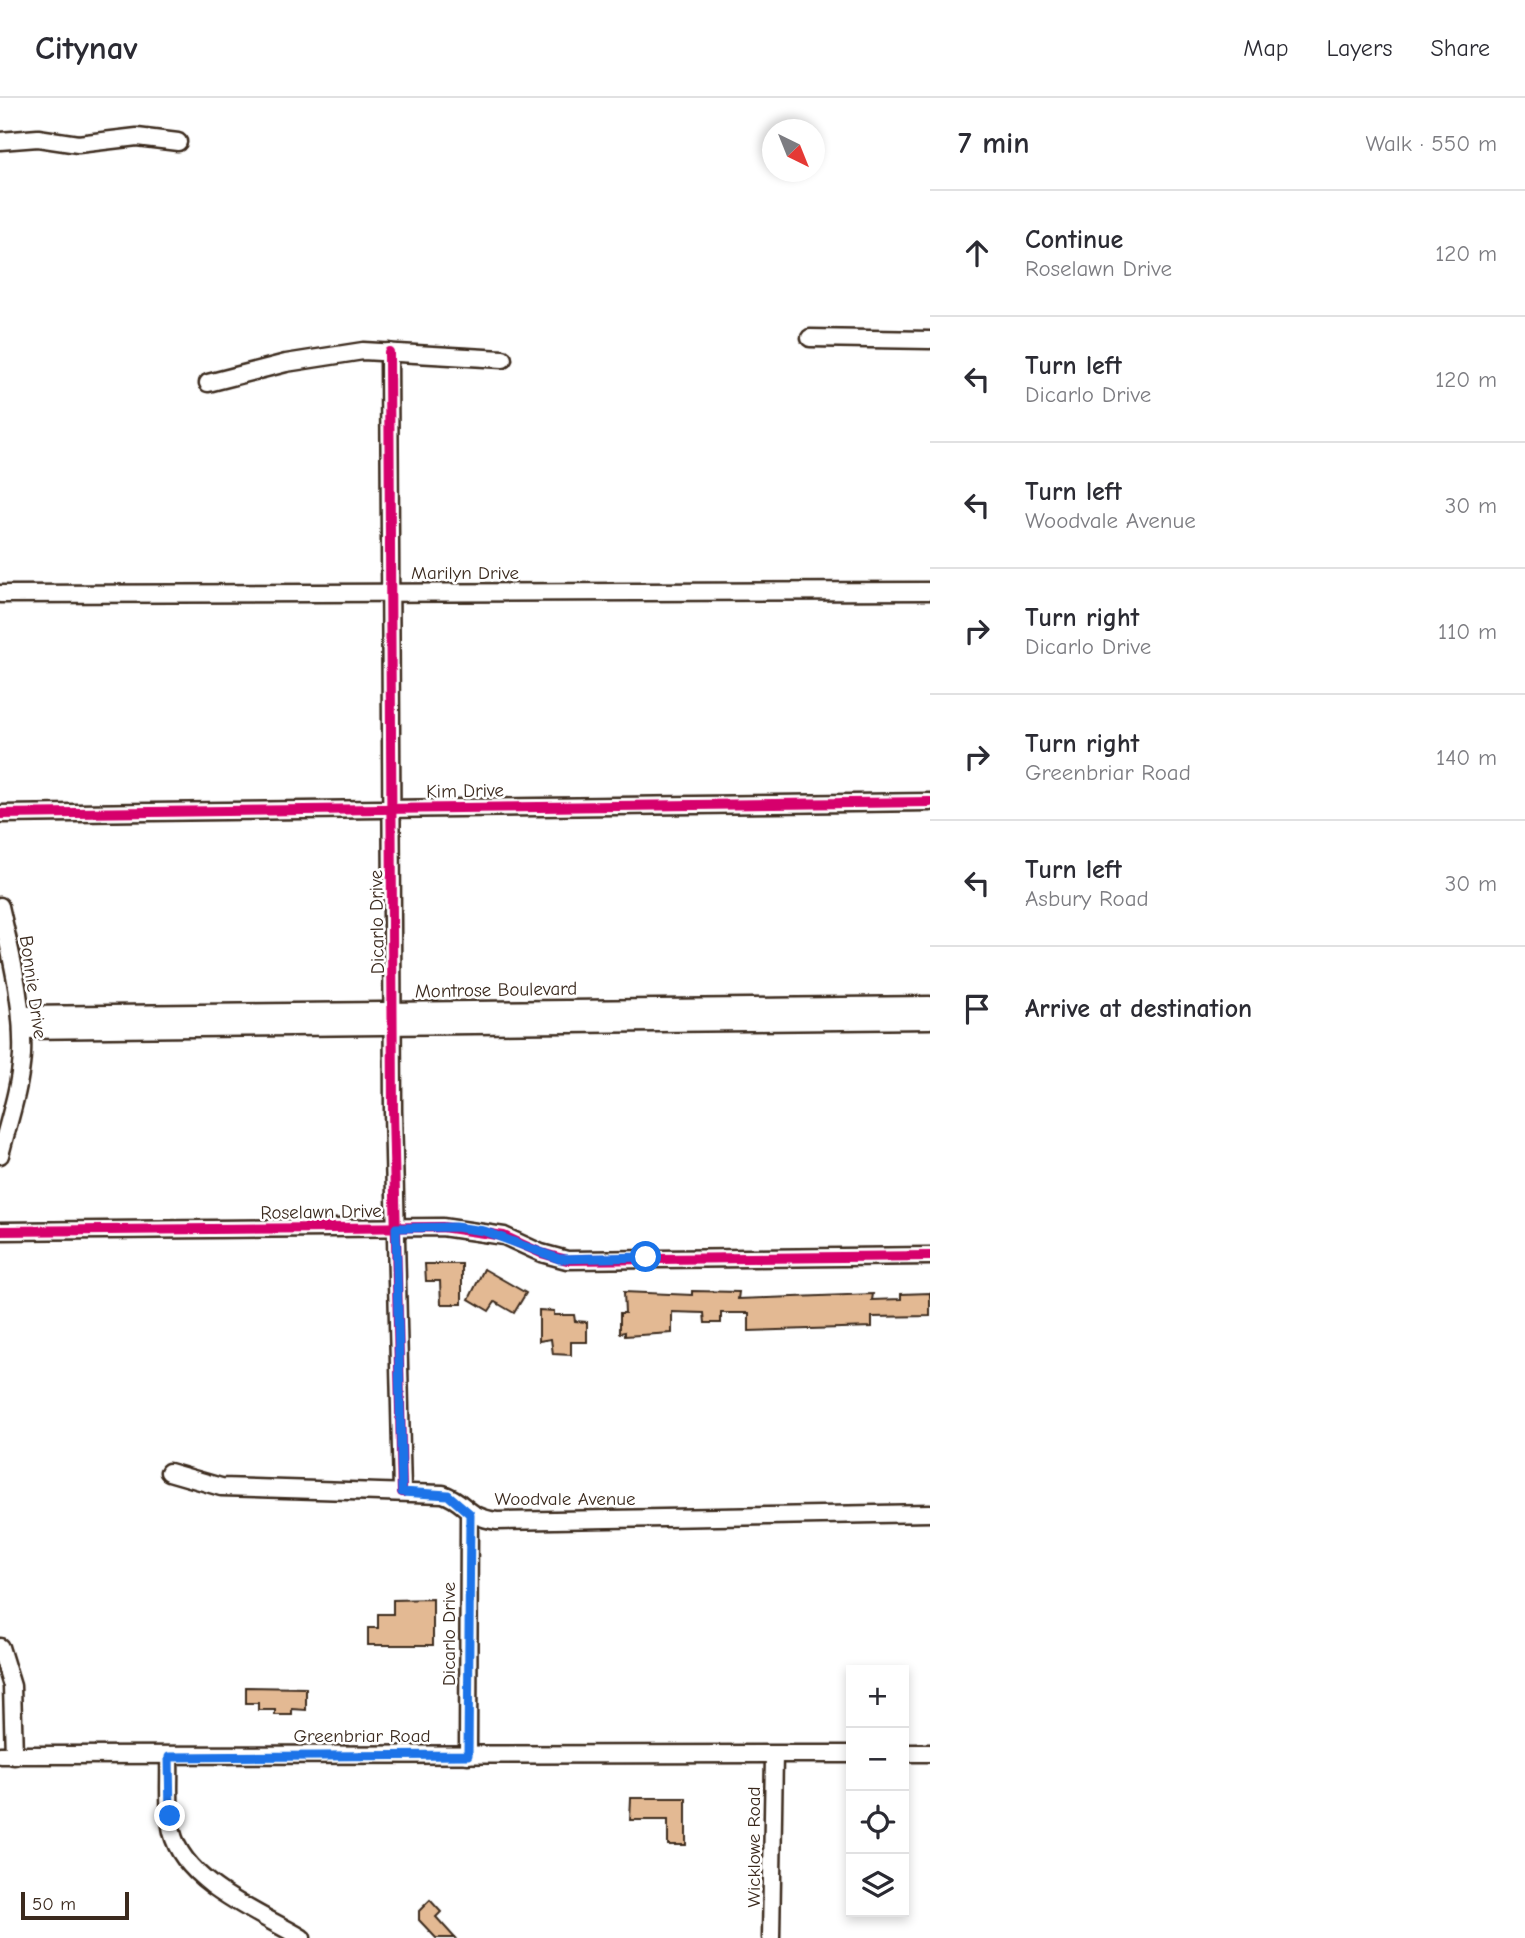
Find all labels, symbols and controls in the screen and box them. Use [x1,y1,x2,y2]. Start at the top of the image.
text: Citynav [35,29,138,67]
text: Map [1243,34,1289,62]
text: Layers [1327,34,1392,62]
text: Share [1430,34,1490,62]
north arrow [762,119,825,182]
text: 7 min [958,126,1030,161]
text: Walk · 550 m [1366,130,1497,157]
text: Continue [1025,225,1123,255]
icon: ahead [958,234,996,272]
text: 120 m [1435,240,1497,267]
text: Roselawn Drive [1025,255,1172,282]
text: Turn left [1025,351,1122,381]
icon: left [958,360,996,398]
text: 120 m [1435,366,1497,393]
text: Dicarlo Drive [1025,381,1151,408]
text: Turn left [1025,477,1122,507]
icon: left [958,486,996,524]
text: 30 m [1445,492,1497,519]
text: Woodvale Avenue [1025,507,1196,534]
street label: Marilyn Drive [411,562,519,584]
text: Turn right [1025,603,1139,633]
icon: right [958,612,996,650]
text: 110 m [1438,618,1497,645]
text: Dicarlo Drive [1025,633,1151,660]
text: Turn right [1025,729,1139,759]
icon: right [958,738,996,776]
text: 140 m [1436,744,1497,771]
text: Greenbriar Road [1025,759,1191,786]
street label: Kim Drive [426,779,504,803]
text: Turn left [1025,855,1122,885]
icon: left [958,864,996,902]
street label: Dicarlo Drive [365,870,389,974]
text: 30 m [1445,870,1497,897]
text: Asbury Road [1025,885,1149,912]
street label: Bonnie Drive [15,934,51,1040]
street label: Montrose Boulevard [415,978,577,1002]
icon: arrive [958,990,996,1028]
text: Arrive at destination [1025,994,1252,1024]
street label: Roselawn Drive [260,1200,382,1224]
route start [630,1241,661,1272]
street label: Woodvale Avenue [494,1488,636,1510]
street label: Dicarlo Drive [438,1582,460,1686]
map controls [846,1665,909,1917]
button: + [846,1665,909,1728]
street label: Greenbriar Road [293,1725,431,1747]
button: − [846,1728,909,1791]
street label: Wicklowe Road [743,1786,765,1908]
button: locate [846,1791,909,1854]
route end [154,1800,185,1831]
button: layers [846,1854,909,1917]
scale bar [21,1889,130,1921]
text: 50 m [32,1893,76,1915]

